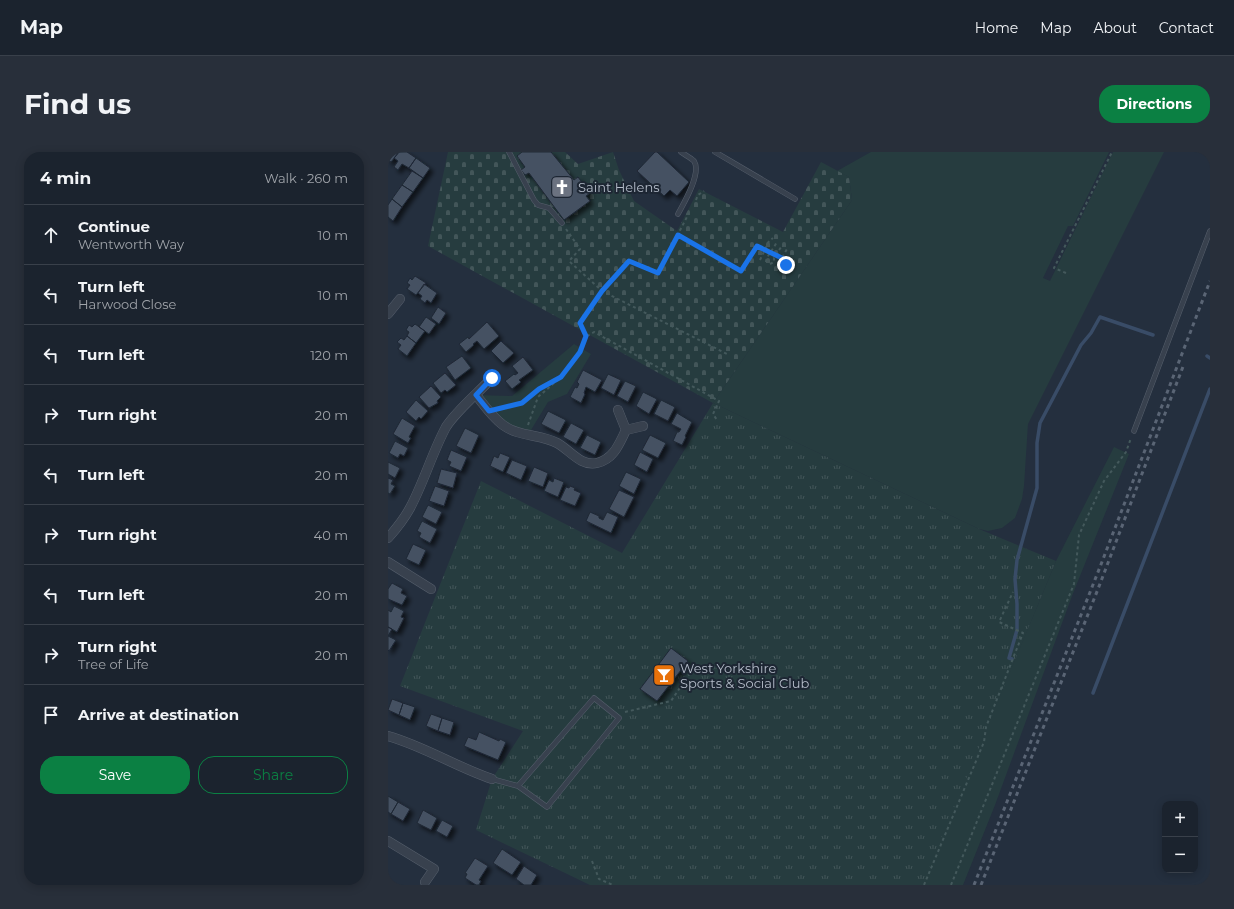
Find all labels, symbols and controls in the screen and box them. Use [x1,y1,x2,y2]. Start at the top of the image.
text: Map [20,16,63,39]
text: Home [975,19,1018,37]
text: Map [1040,19,1071,37]
text: About [1093,19,1137,37]
text: Contact [1159,19,1214,37]
button: Directions [1099,85,1210,123]
text: Find us [24,87,131,121]
text: 4 min [40,168,91,188]
text: Walk · 260 m [264,170,348,186]
church icon: Saint Helens [549,174,575,200]
place label: Saint Helens [578,179,660,195]
text: Continue [78,217,150,236]
icon: ahead [40,224,62,246]
text: 10 m [318,227,348,243]
text: Wentworth Way [78,236,184,252]
route end [777,256,795,274]
text: Turn left [78,277,145,296]
icon: left [40,284,62,306]
text: 10 m [318,287,348,303]
text: Harwood Close [78,296,176,312]
icon: left [40,344,62,366]
text: Turn left [78,345,145,364]
text: 120 m [310,347,348,363]
route start [483,369,501,387]
icon: right [40,404,62,426]
text: Turn right [78,405,157,424]
text: 20 m [315,407,348,423]
icon: left [40,464,62,486]
text: Turn left [78,465,145,484]
text: 20 m [315,467,348,483]
icon: right [40,524,62,546]
text: Turn right [78,525,157,544]
text: 40 m [314,527,348,543]
icon: left [40,584,62,606]
text: Turn left [78,585,145,604]
text: 20 m [315,587,348,603]
text: Turn right [78,637,157,656]
icon: right [40,644,62,666]
text: 20 m [315,647,348,663]
text: Tree of Life [78,656,149,672]
place label: West Yorkshire Sports & Social Club [680,660,809,691]
bar icon: West Yorkshire Sports & Social Club [651,662,677,688]
icon: arrive [40,704,62,726]
text: Arrive at destination [78,705,239,724]
button: Save [40,756,190,794]
button: Share [198,756,348,794]
map controls [1162,801,1198,873]
button: + [1162,801,1198,837]
button: − [1162,837,1198,873]

